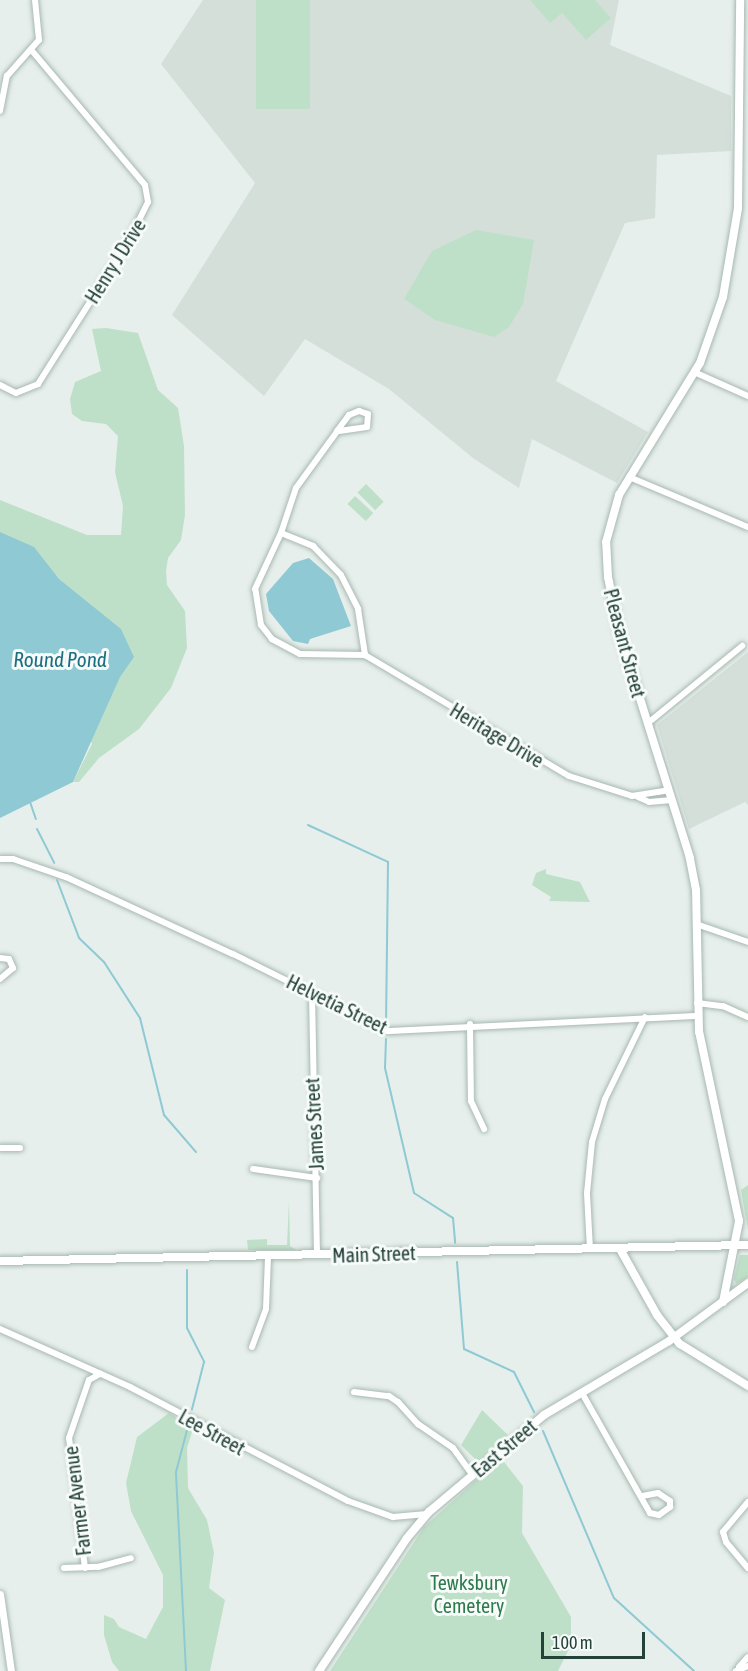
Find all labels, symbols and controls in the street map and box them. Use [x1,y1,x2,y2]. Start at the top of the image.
street label: Henry J Drive [80,214,150,308]
street label: Pleasant Street [599,586,651,700]
water label: Round Pond [13,646,107,672]
street label: Heritage Drive [446,698,548,772]
street label: Helvetia Street [283,969,391,1039]
street label: James Street [300,1077,328,1171]
street label: Main Street [332,1241,416,1267]
street label: Lee Street [175,1404,249,1460]
street label: East Street [467,1414,541,1482]
street label: Farmer Avenue [58,1445,96,1557]
park label: Tewksbury Cemetery [430,1570,508,1617]
scale bar [544,1620,648,1658]
text: 100 m [552,1632,593,1653]

